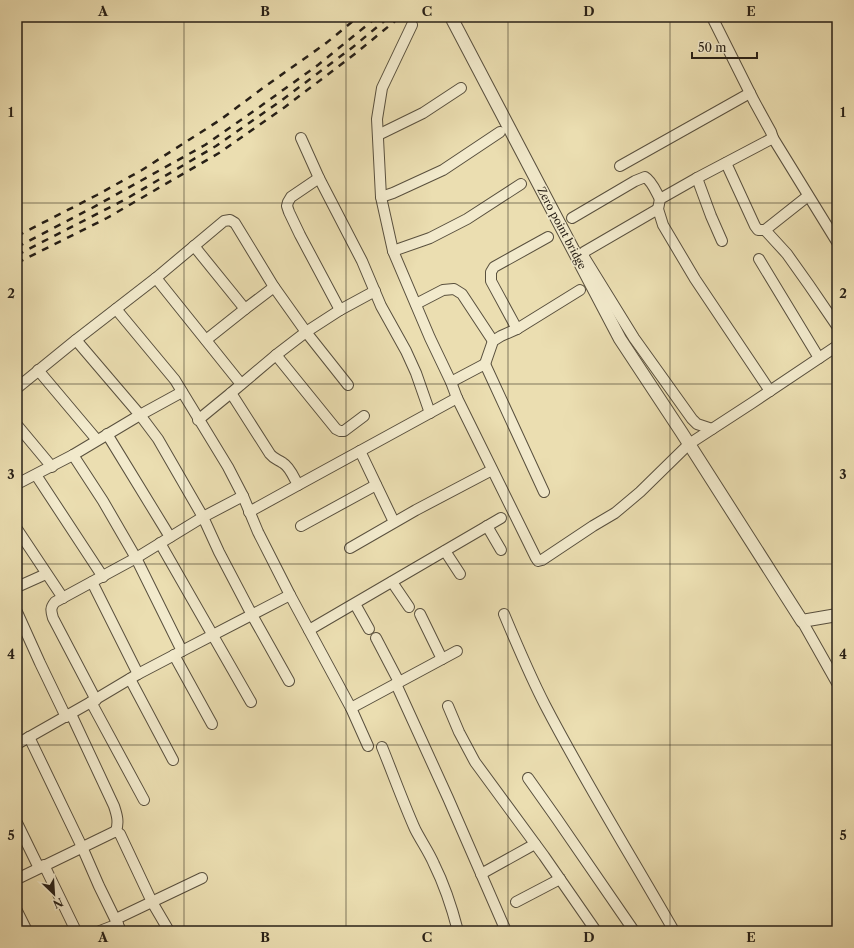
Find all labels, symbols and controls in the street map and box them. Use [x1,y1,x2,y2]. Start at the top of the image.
text: A [97,3,109,19]
text: B [260,3,270,19]
text: C [422,3,432,19]
text: D [583,3,595,19]
text: E [746,3,756,19]
scale bar [692,34,757,60]
text: 50 m [698,40,727,55]
text: 1 [8,104,14,120]
text: 1 [840,104,846,120]
street label: Zero point bridge [534,184,590,272]
text: 2 [7,285,15,301]
text: 2 [839,285,847,301]
text: 3 [7,466,15,482]
text: 3 [839,466,847,482]
text: 4 [7,646,15,662]
text: 4 [839,646,847,662]
text: 5 [7,827,15,843]
text: 5 [839,827,847,843]
north arrow [34,874,74,914]
text: N [51,895,66,912]
text: A [97,929,109,945]
text: B [260,929,270,945]
text: C [422,929,432,945]
text: D [583,929,595,945]
text: E [746,929,756,945]

